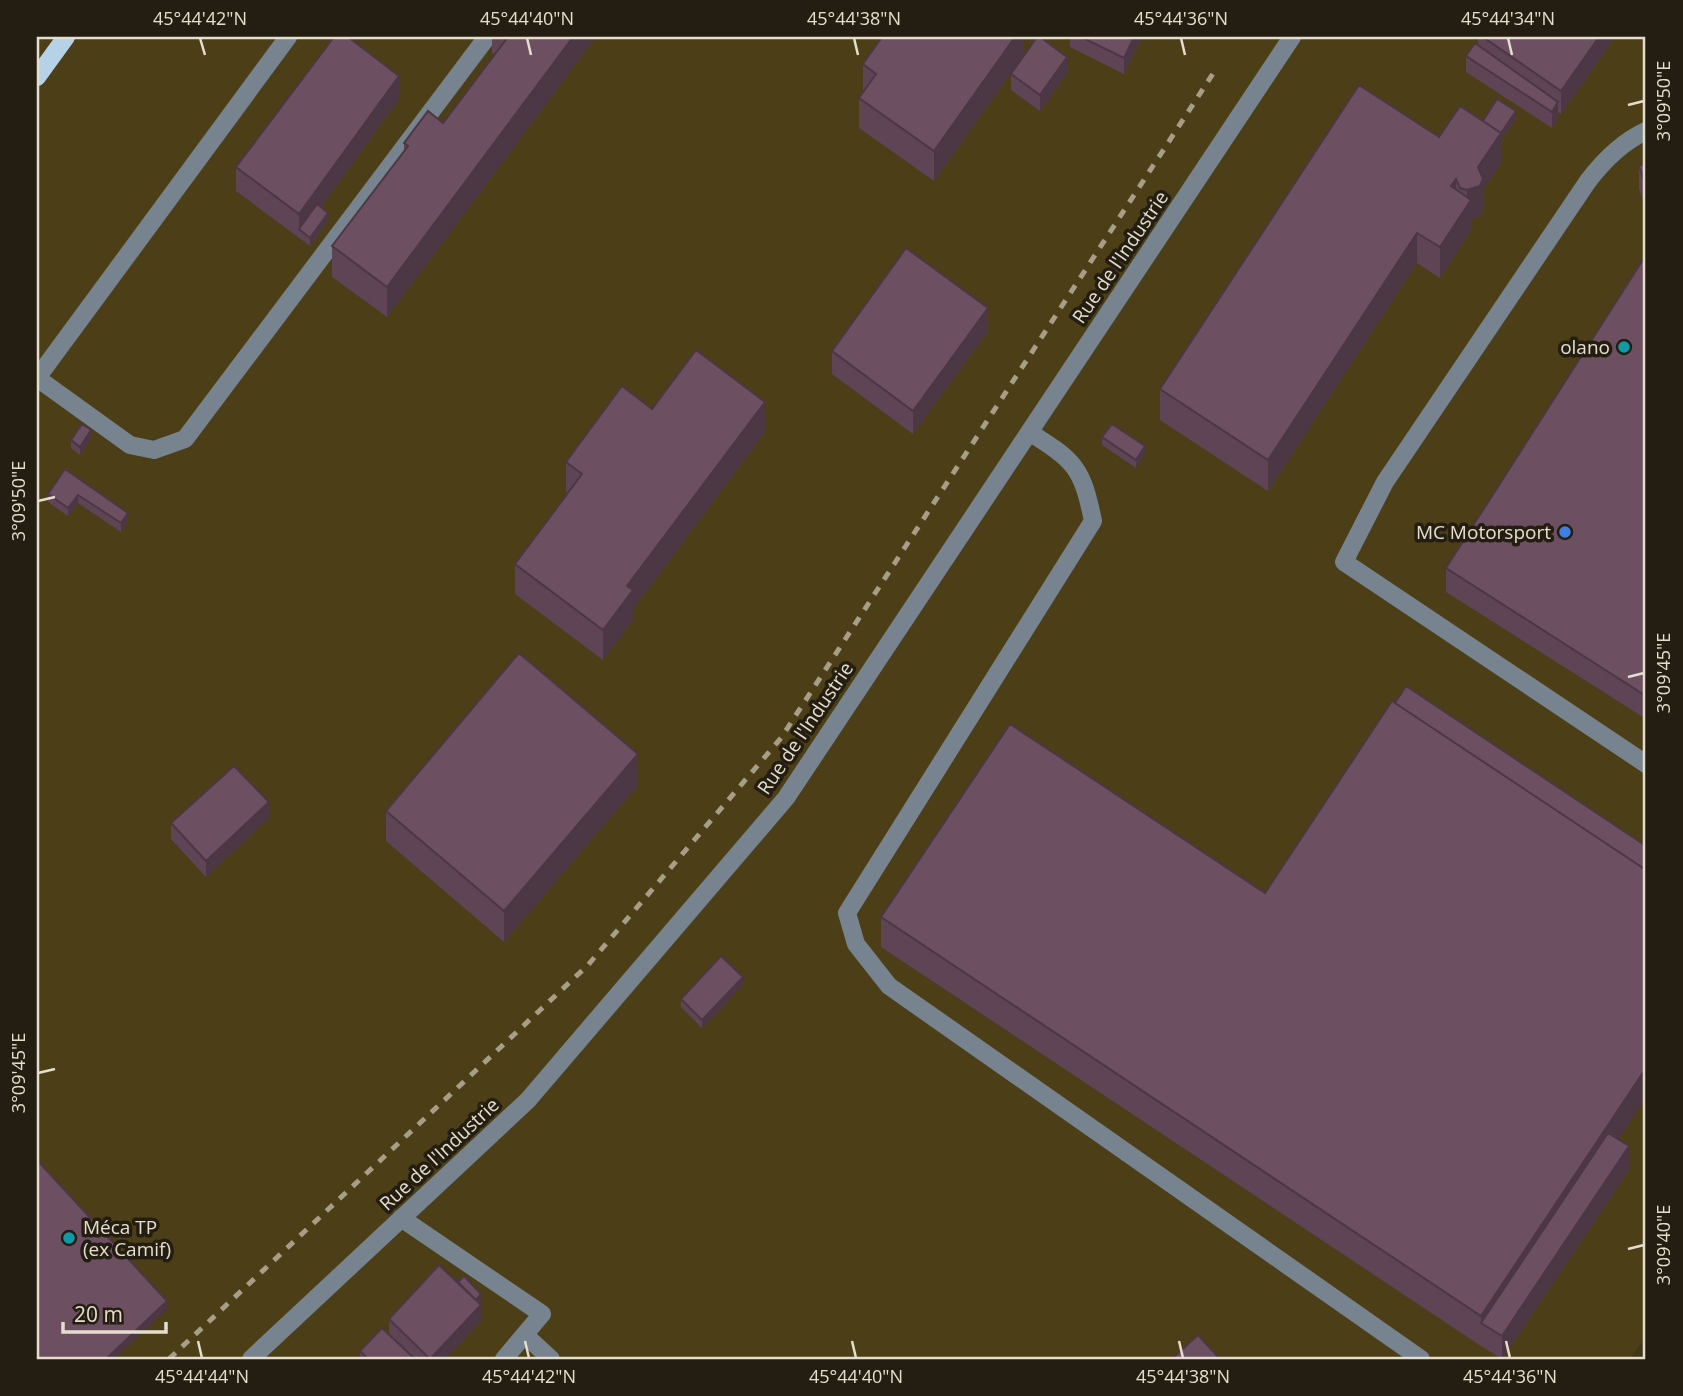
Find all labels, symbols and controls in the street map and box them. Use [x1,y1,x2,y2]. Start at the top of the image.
text: 45°44'42"N [153,6,247,30]
text: 45°44'40"N [480,6,574,30]
text: 45°44'38"N [807,6,901,30]
text: 45°44'36"N [1134,6,1228,30]
text: 45°44'34"N [1461,6,1555,30]
text: 3°09'50"E [1651,61,1675,141]
street label: Rue de l'Industrie [1066,186,1174,328]
place label: olano [1560,334,1610,360]
marker: olano [1616,339,1632,355]
text: 3°09'50"E [6,461,30,541]
place label: MC Motorsport [1416,519,1551,545]
marker: MC Motorsport [1557,524,1573,540]
text: 3°09'45"E [1651,633,1675,713]
street label: Rue de l'Industrie [751,657,859,799]
text: 3°09'45"E [6,1033,30,1113]
street label: Rue de l'Industrie [374,1092,504,1216]
text: 3°09'40"E [1651,1205,1675,1285]
place label: Méca TP (ex Camif) [83,1214,171,1262]
marker: Méca TP (ex Camif) [61,1230,77,1246]
scale bar [63,1291,166,1335]
text: 20 m [74,1300,123,1328]
text: 45°44'44"N [155,1364,249,1388]
text: 45°44'42"N [482,1364,576,1388]
text: 45°44'40"N [809,1364,903,1388]
text: 45°44'38"N [1136,1364,1230,1388]
text: 45°44'36"N [1463,1364,1557,1388]

